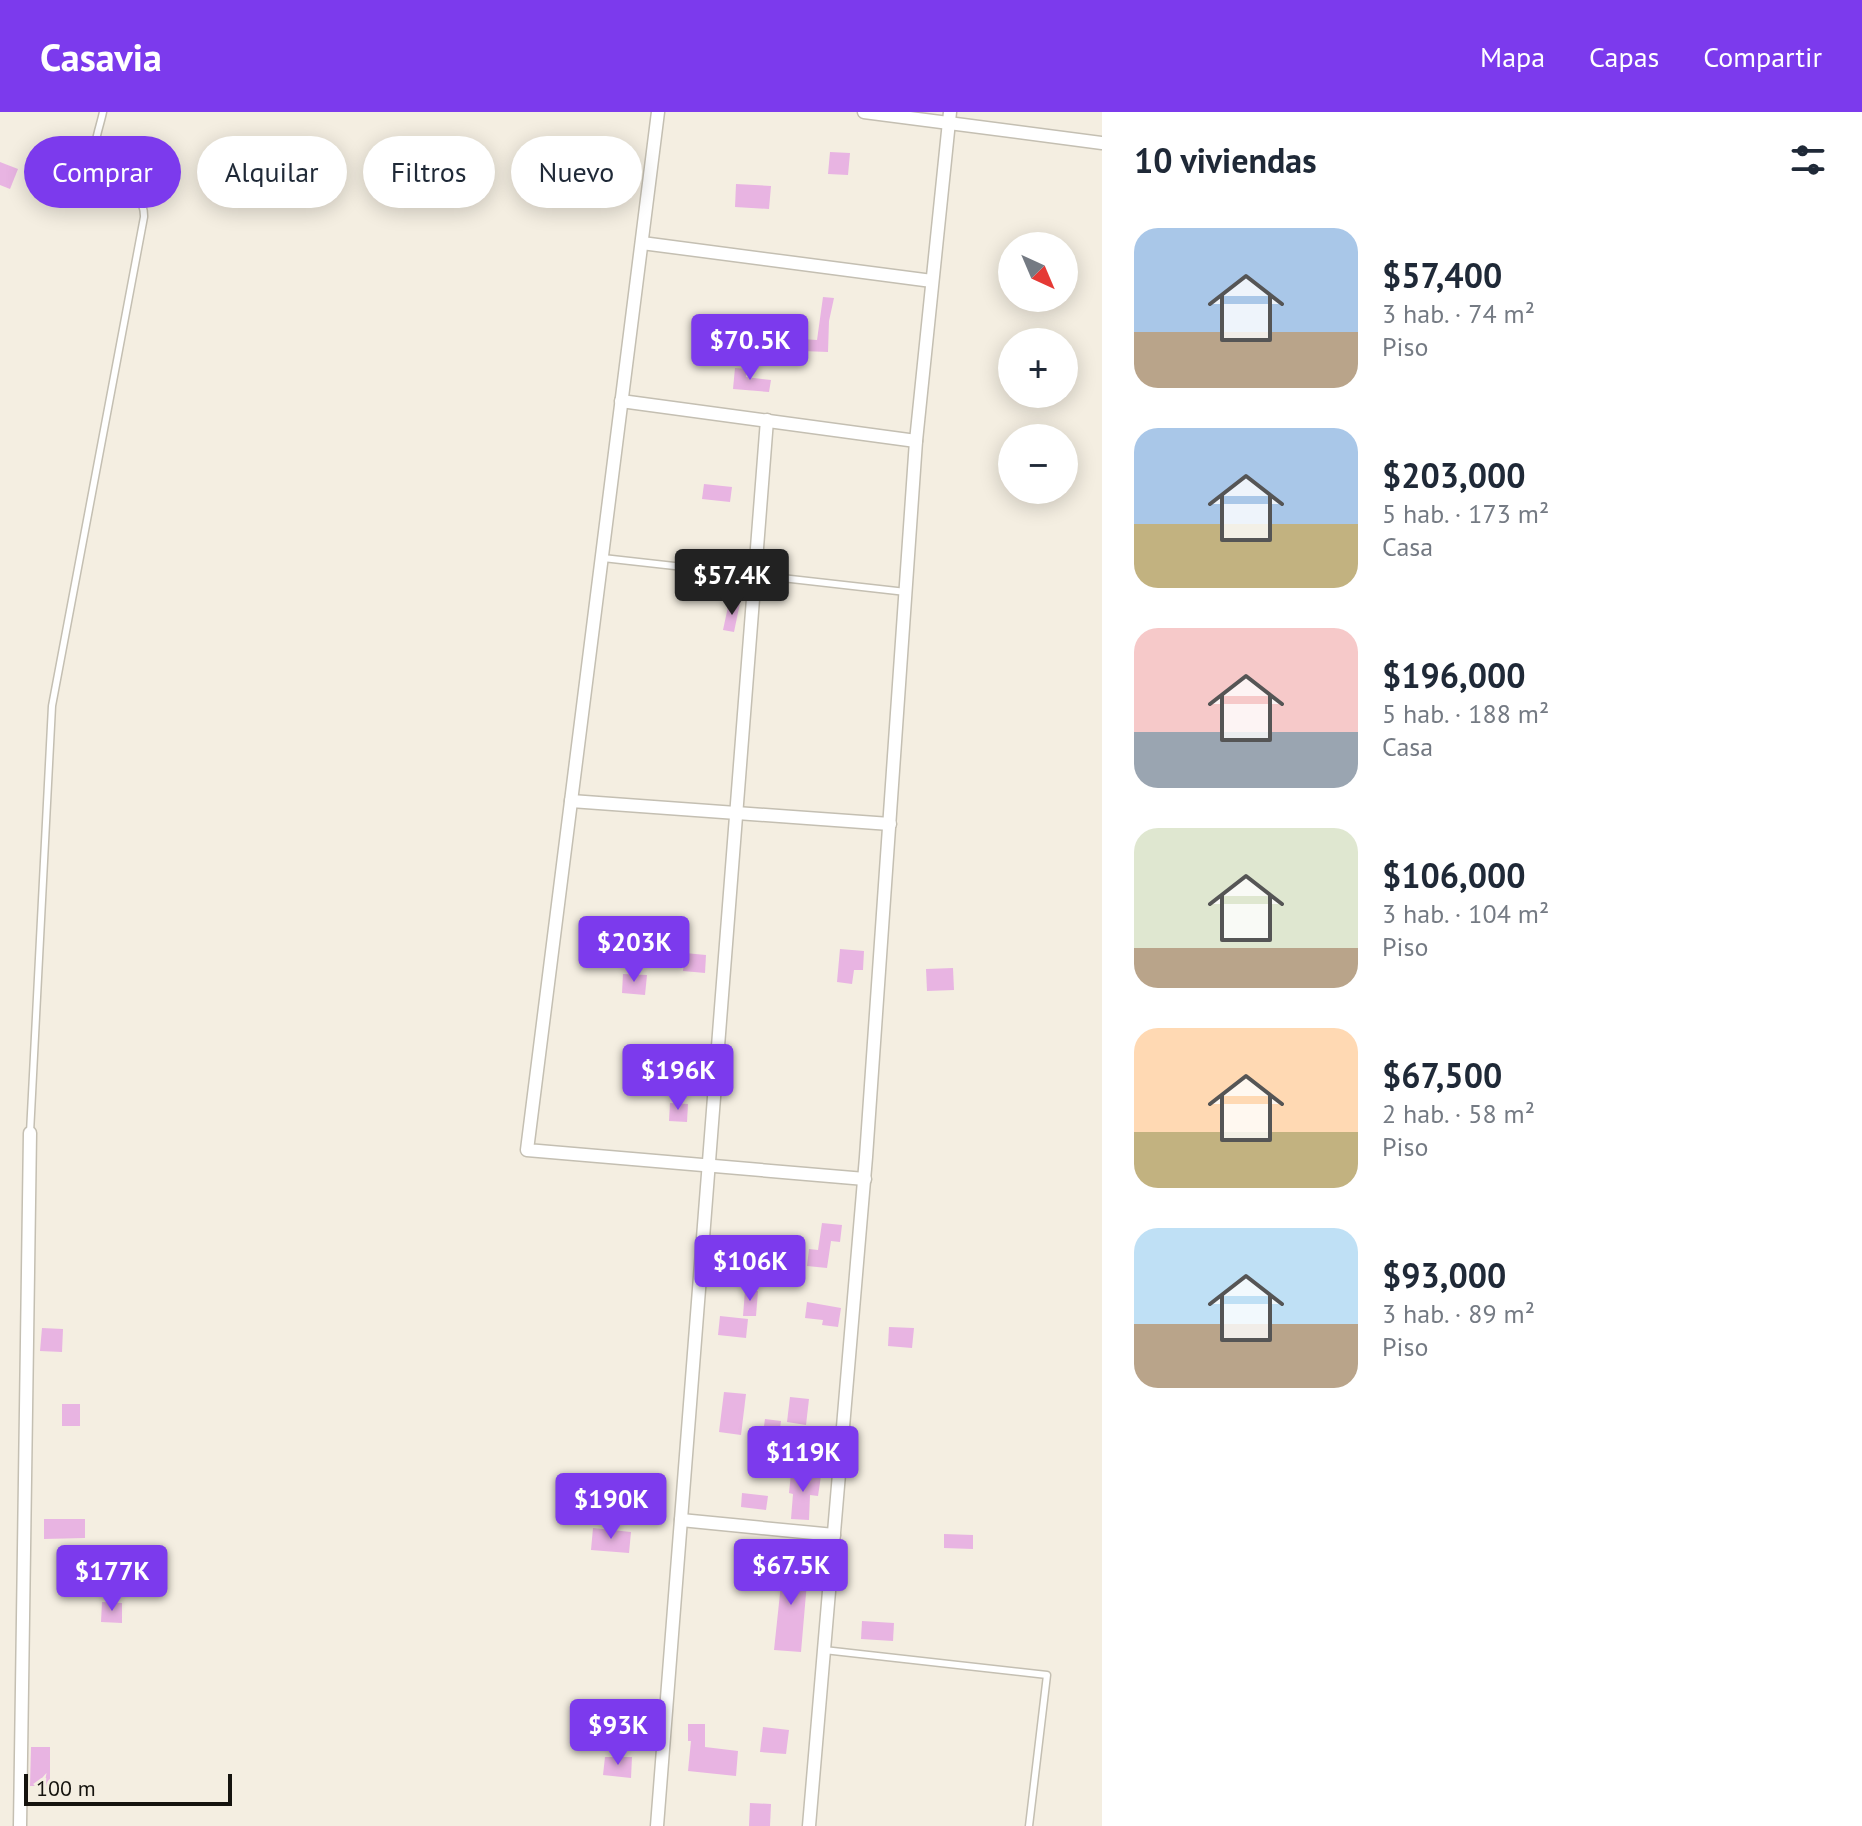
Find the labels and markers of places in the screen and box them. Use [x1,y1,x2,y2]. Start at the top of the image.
pin: $70.5K [685,314,815,382]
pin: $57.4K [667,549,797,617]
pin: $203K [578,916,690,984]
pin: $196K [622,1044,734,1112]
pin: $106K [694,1235,806,1303]
pin: $119K [747,1426,859,1494]
pin: $190K [555,1473,667,1541]
pin: $67.5K [726,1539,856,1607]
pin: $177K [56,1545,168,1613]
pin: $93K [571,1699,665,1767]

